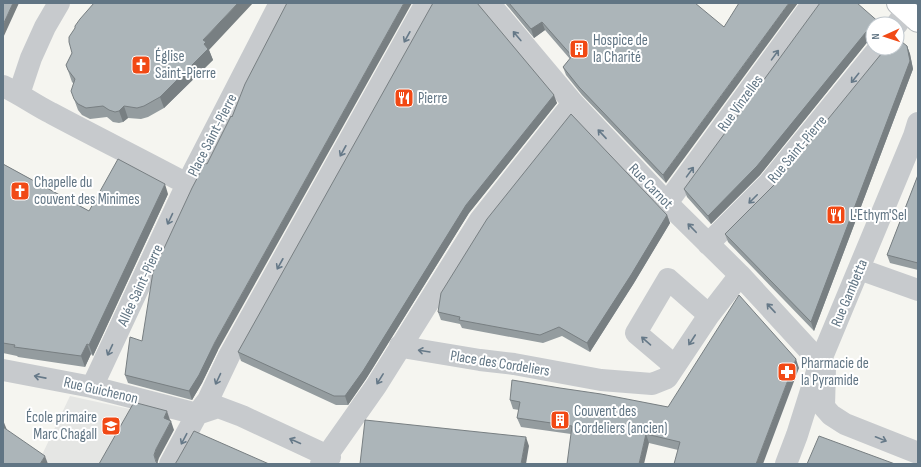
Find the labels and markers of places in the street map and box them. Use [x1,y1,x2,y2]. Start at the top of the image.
place label: Hospice de la Charité [593,31,648,67]
building icon: Hospice de la Charité [568,38,590,60]
place label: Église Saint-Pierre [155,47,216,83]
church icon: Église Saint-Pierre [130,54,152,76]
restaurant icon: Pierre [393,87,415,109]
place label: Pierre [418,89,448,108]
place label: Chapelle du couvent des Minimes [34,173,140,209]
church icon: Chapelle du couvent des Minimes [9,180,31,202]
restaurant icon: L'Ethym'Sel [825,204,847,226]
place label: L'Ethym'Sel [850,206,907,225]
place label: Pharmacie de la Pyramide [801,354,869,390]
pharmacy icon: Pharmacie de la Pyramide [776,361,798,383]
place label: Couvent des Cordeliers (ancien) [574,402,667,438]
place label: École primaire Marc Chagall [26,408,97,444]
building icon: Couvent des Cordeliers (ancien) [549,409,571,431]
school or university icon: École primaire Marc Chagall [100,415,122,437]

